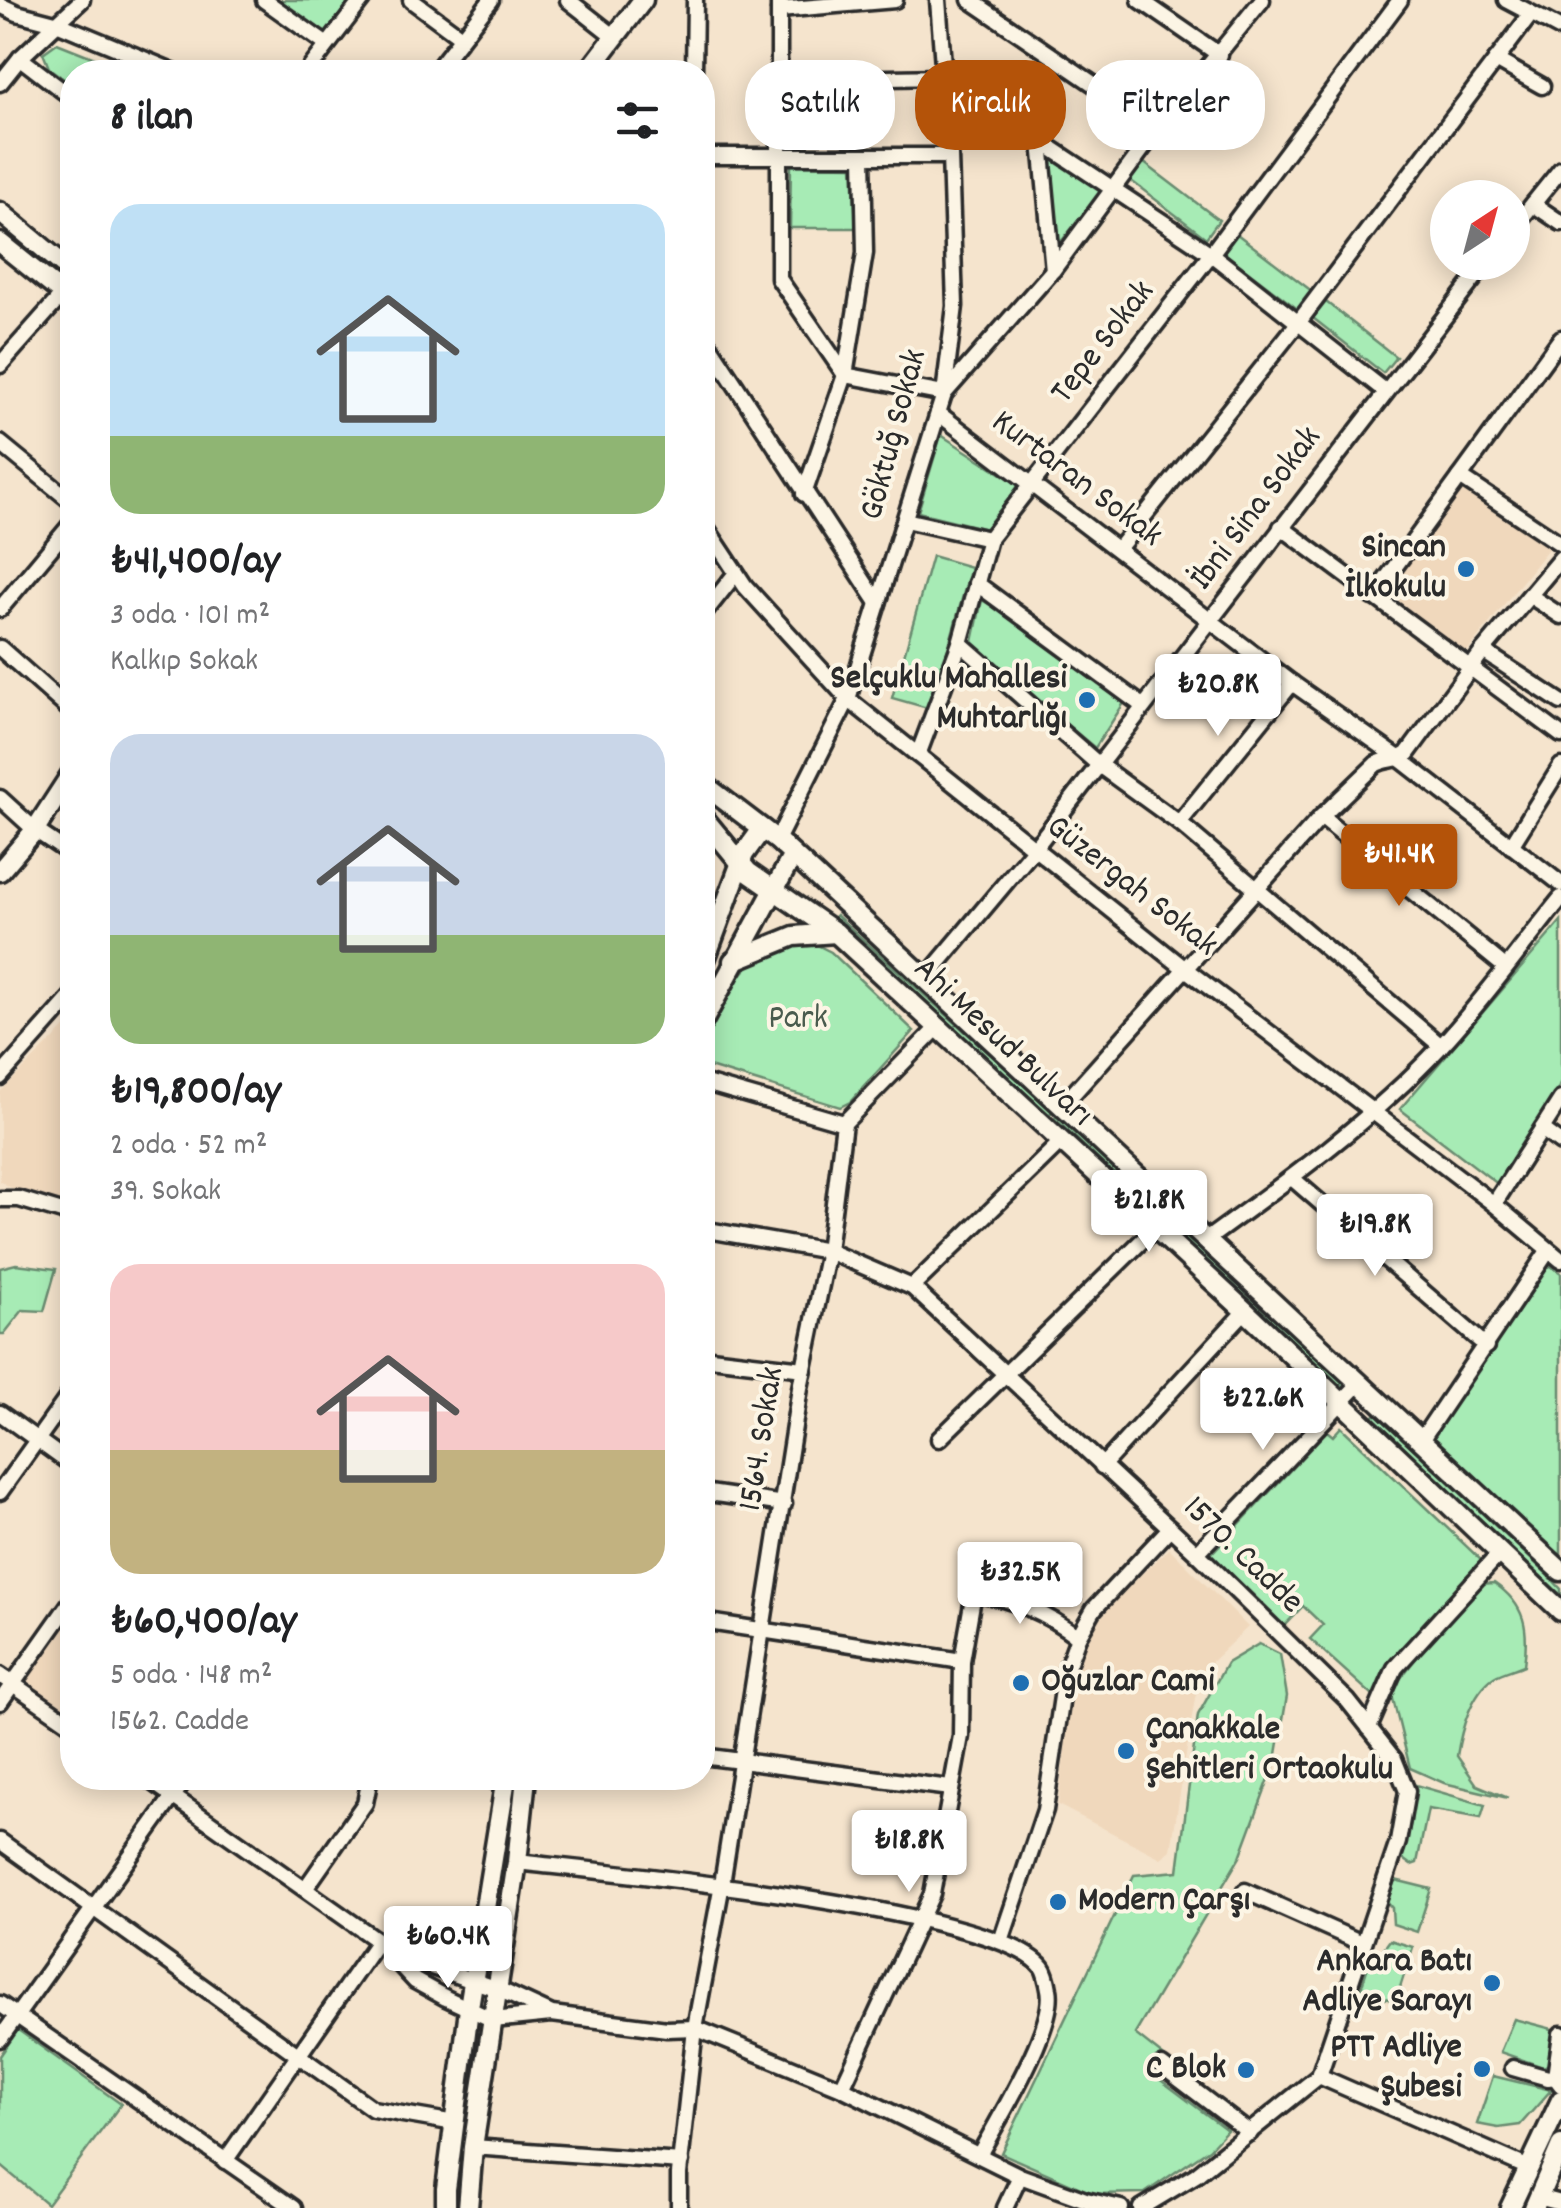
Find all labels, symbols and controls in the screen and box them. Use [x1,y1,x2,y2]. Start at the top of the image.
chip: Satılık [745,60,895,150]
chip: Kiralık [915,60,1066,150]
chip: Filtreler [1086,60,1265,150]
text: 8 ilan [110,90,193,150]
icon: filters [610,93,665,148]
north arrow [1430,180,1530,280]
map controls [1430,180,1530,280]
icon: home [298,269,478,449]
street label: Tepe Sokak [1040,270,1168,416]
street label: Göktuğ Sokak [848,344,942,526]
street label: Kurtaran Sokak [980,399,1172,561]
street label: İbni Sina Sokak [1179,416,1335,602]
place label: Sincan İlkokulu [1345,524,1446,614]
text: ₺41,400/ay [110,534,280,594]
marker: Sincan İlkokulu [1455,558,1477,580]
text: 3 oda · 101 m² [110,594,270,640]
text: Kalkıp Sokak [110,640,258,686]
pin: ₺20.8K [1137,654,1299,739]
place label: Selçuklu Mahallesi Muhtarlığı [830,655,1068,745]
text: ₺20.8K [1177,663,1259,709]
marker: Selçuklu Mahallesi Muhtarlığı [1076,689,1098,711]
icon: home [298,799,478,979]
street label: Güzergah Sokak [1034,804,1228,970]
pin: ₺41.4K [1318,824,1480,909]
text: ₺41.4K [1363,833,1435,879]
street label: Ahi Mesud Bulvarı [901,946,1103,1140]
park label: Park [768,995,828,1045]
text: ₺19,800/ay [110,1064,281,1124]
text: 2 oda · 52 m² [110,1124,267,1170]
text: 39. Sokak [110,1170,221,1216]
pin: ₺21.8K [1068,1170,1230,1255]
text: ₺21.8K [1113,1179,1185,1225]
pin: ₺19.8K [1294,1194,1456,1279]
text: ₺19.8K [1339,1203,1411,1249]
icon: home [298,1329,478,1509]
street label: 1564. Sokak [727,1363,799,1515]
pin: ₺22.6K [1182,1368,1344,1453]
text: ₺22.6K [1222,1377,1304,1423]
street label: 1570. Cadde [1170,1485,1314,1627]
pin: ₺32.5K [939,1542,1101,1627]
text: ₺32.5K [980,1551,1060,1597]
text: ₺60,400/ay [110,1594,297,1654]
text: 5 oda · 148 m² [110,1654,272,1700]
place label: Oğuzlar Cami [1041,1658,1215,1708]
marker: Oğuzlar Cami [1010,1672,1032,1694]
text: 1562. Cadde [110,1700,249,1746]
place label: Çanakkale Şehitleri Ortaokulu [1146,1706,1393,1796]
marker: Çanakkale Şehitleri Ortaokulu [1115,1740,1137,1762]
pin: ₺18.8K [828,1810,990,1895]
text: ₺18.8K [874,1819,944,1865]
place label: Modern Çarşı [1078,1877,1250,1927]
marker: Modern Çarşı [1047,1891,1069,1913]
pin: ₺60.4K [367,1906,529,1991]
text: ₺60.4K [406,1915,490,1961]
place label: Ankara Batı Adliye Sarayı [1302,1938,1472,2028]
marker: Ankara Batı Adliye Sarayı [1481,1972,1503,1994]
place label: PTT Adliye Şubesi [1330,2024,1463,2114]
place label: C Blok [1146,2045,1226,2095]
marker: PTT Adliye Şubesi [1471,2058,1493,2080]
marker: C Blok [1235,2059,1257,2081]

